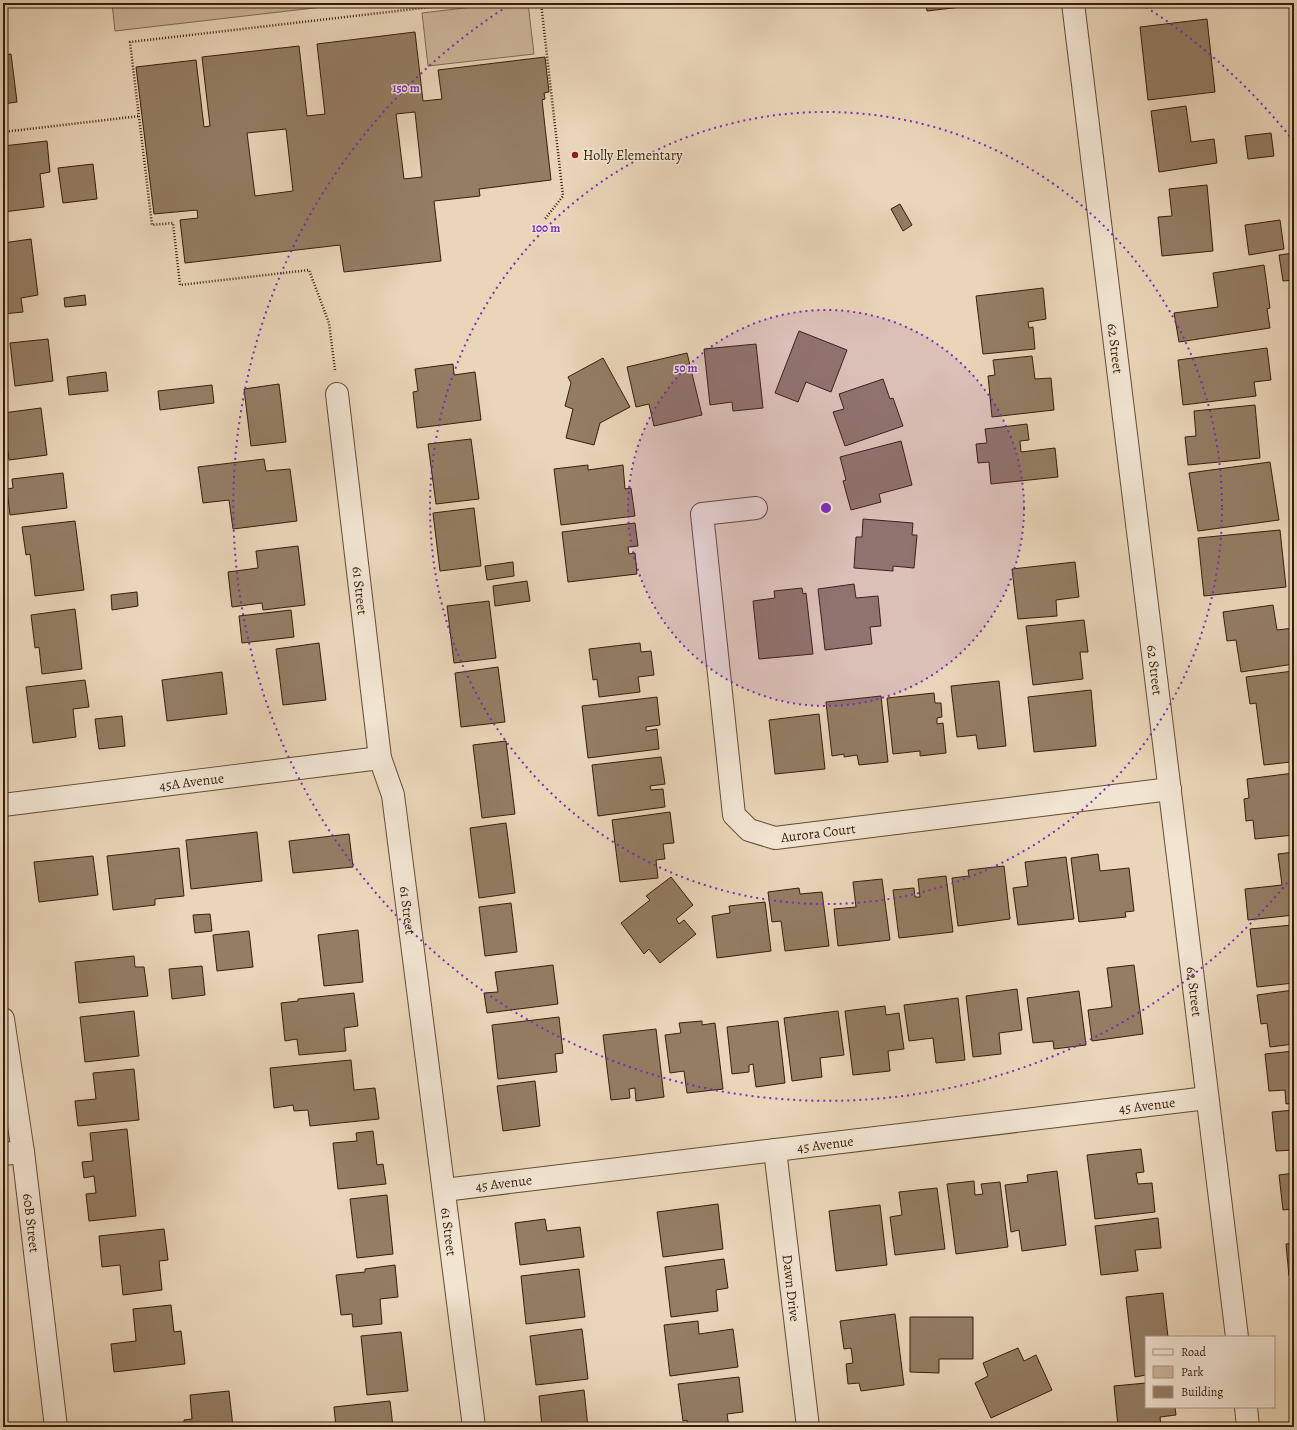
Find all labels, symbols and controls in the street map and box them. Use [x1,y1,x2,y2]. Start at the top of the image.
text: 150 m [392,80,420,96]
place label: Holly Elementary [583,146,683,165]
marker: Holly Elementary [570,150,580,160]
text: 100 m [532,220,560,236]
street label: 62 Street [1102,322,1128,375]
text: 50 m [674,360,698,376]
centre of rings [819,501,833,515]
street label: 61 Street [347,565,372,616]
street label: 62 Street [1142,644,1167,697]
street label: 45A Avenue [158,769,225,795]
street label: Aurora Court [779,819,857,847]
street label: 61 Street [395,885,420,936]
street label: 62 Street [1182,965,1207,1018]
street label: 45 Avenue [1118,1093,1176,1119]
street label: 45 Avenue [796,1132,855,1157]
street label: 45 Avenue [474,1170,533,1196]
street label: 60B Street [18,1192,44,1254]
street label: 61 Street [436,1206,461,1257]
street label: Dawn Drive [777,1253,804,1323]
legend [1145,1336,1275,1408]
text: Road [1181,1344,1207,1360]
text: Park [1181,1364,1204,1380]
text: Building [1181,1384,1223,1400]

